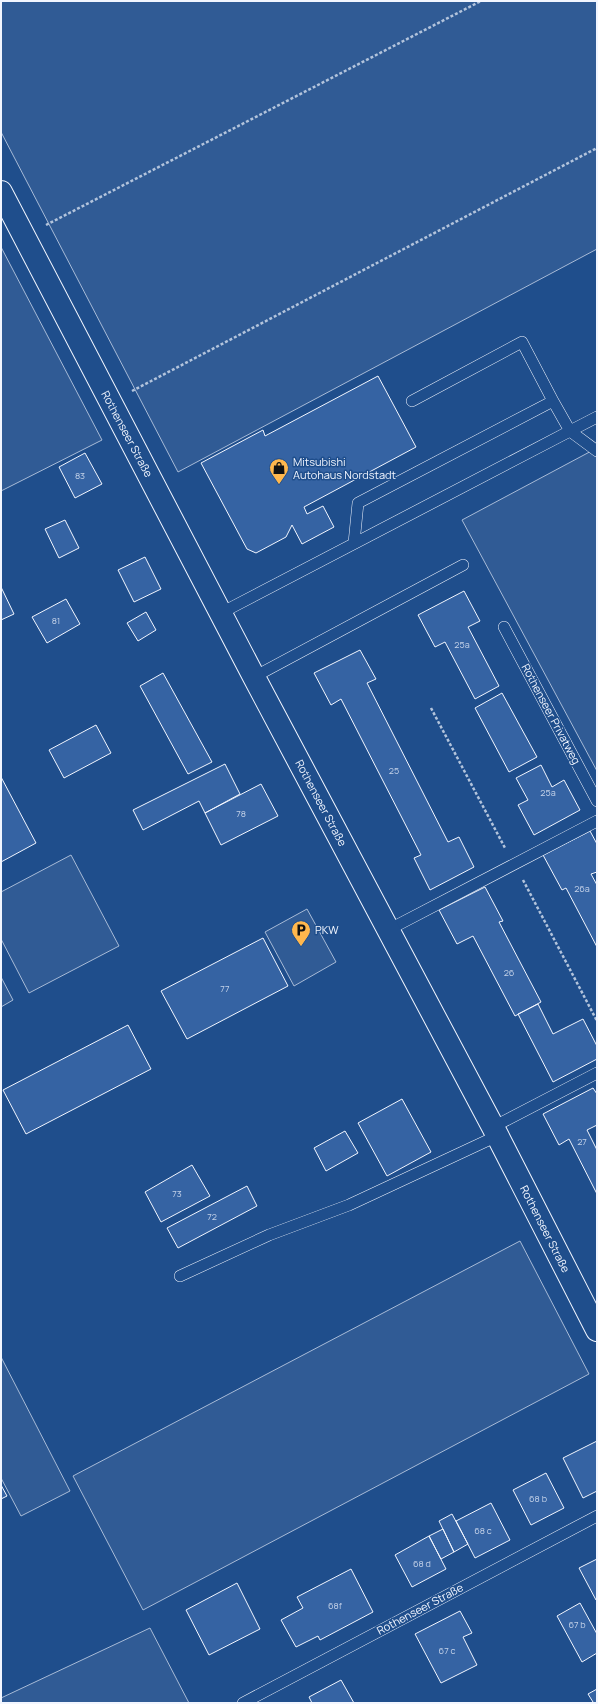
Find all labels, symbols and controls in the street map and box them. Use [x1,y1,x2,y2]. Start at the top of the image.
street label: Rothenseer Straße [98,388,157,480]
place label: Mitsubishi Autohaus Nordstadt [293,454,396,482]
shop icon: Mitsubishi Autohaus Nordstadt [268,457,290,485]
house number: 83 [75,469,85,482]
house number: 81 [52,614,60,627]
house number: 25a [454,638,470,651]
street label: Rothenseer Privatweg [519,661,584,767]
street label: Rothenseer Straße [292,757,351,849]
house number: 25 [389,764,399,777]
house number: 25a [540,786,556,799]
house number: 78 [236,807,246,820]
house number: 26a [574,882,590,895]
parking icon: PKW [290,919,312,947]
place label: PKW [315,922,339,937]
house number: 26 [504,966,515,979]
house number: 77 [220,982,230,995]
house number: 27 [577,1135,587,1148]
street label: Rothenseer Straße [517,1183,574,1275]
house number: 73 [172,1187,182,1200]
house number: 72 [207,1210,217,1223]
house number: 68 b [529,1492,547,1505]
house number: 68 c [474,1524,492,1537]
house number: 68 d [413,1557,431,1570]
street label: Rothenseer Straße [374,1579,466,1638]
house number: 68f [328,1599,343,1612]
house number: 67 b [568,1618,586,1631]
house number: 67 c [439,1644,455,1657]

